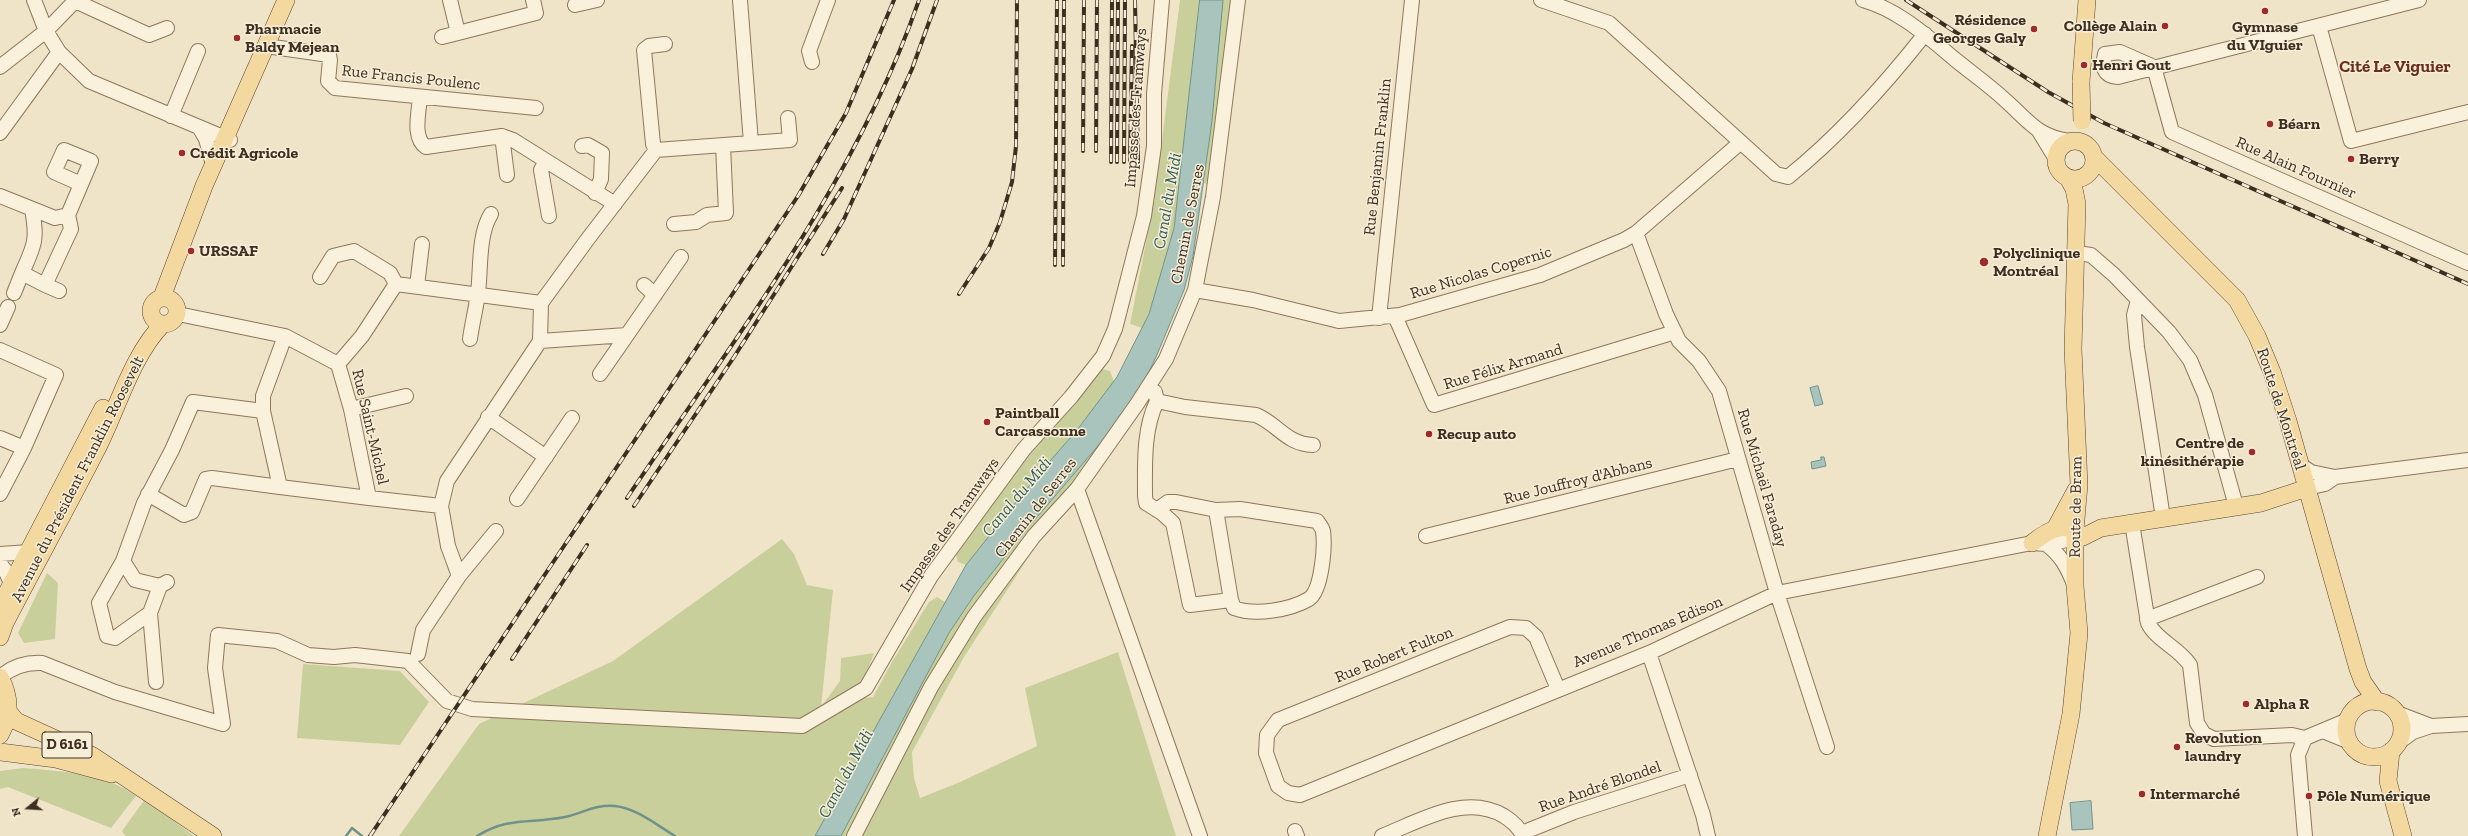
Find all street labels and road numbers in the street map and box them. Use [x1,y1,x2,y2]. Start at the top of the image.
street label: Impasse des Tramways [1121,28,1151,188]
street label: Rue Francis Poulenc [341,61,481,95]
street label: Rue Benjamin Franklin [1360,77,1396,237]
street label: Rue Alain Fournier [2233,133,2359,203]
street label: Chemin de Serres [1167,162,1209,286]
street label: Rue Nicolas Copernic [1408,242,1554,304]
street label: Rue Félix Armand [1441,340,1565,394]
street label: Route de Montréal [2252,346,2310,472]
street label: Avenue du Président Franklin Roosevelt [7,353,149,605]
street label: Rue Saint-Michel [347,367,393,487]
street label: Rue Michaël Faraday [1733,406,1791,550]
street label: Rue Jouffroy d'Abbans [1502,453,1654,509]
street label: Impasse des Tramways [896,454,1004,596]
street label: Chemin de Serres [991,454,1081,562]
street label: Route de Bram [2066,456,2086,558]
street label: Avenue Thomas Edison [1570,592,1726,672]
street label: Rue Robert Fulton [1332,623,1456,687]
road number: D 6161 [42,732,92,758]
street label: Rue André Blondel [1536,757,1664,817]

